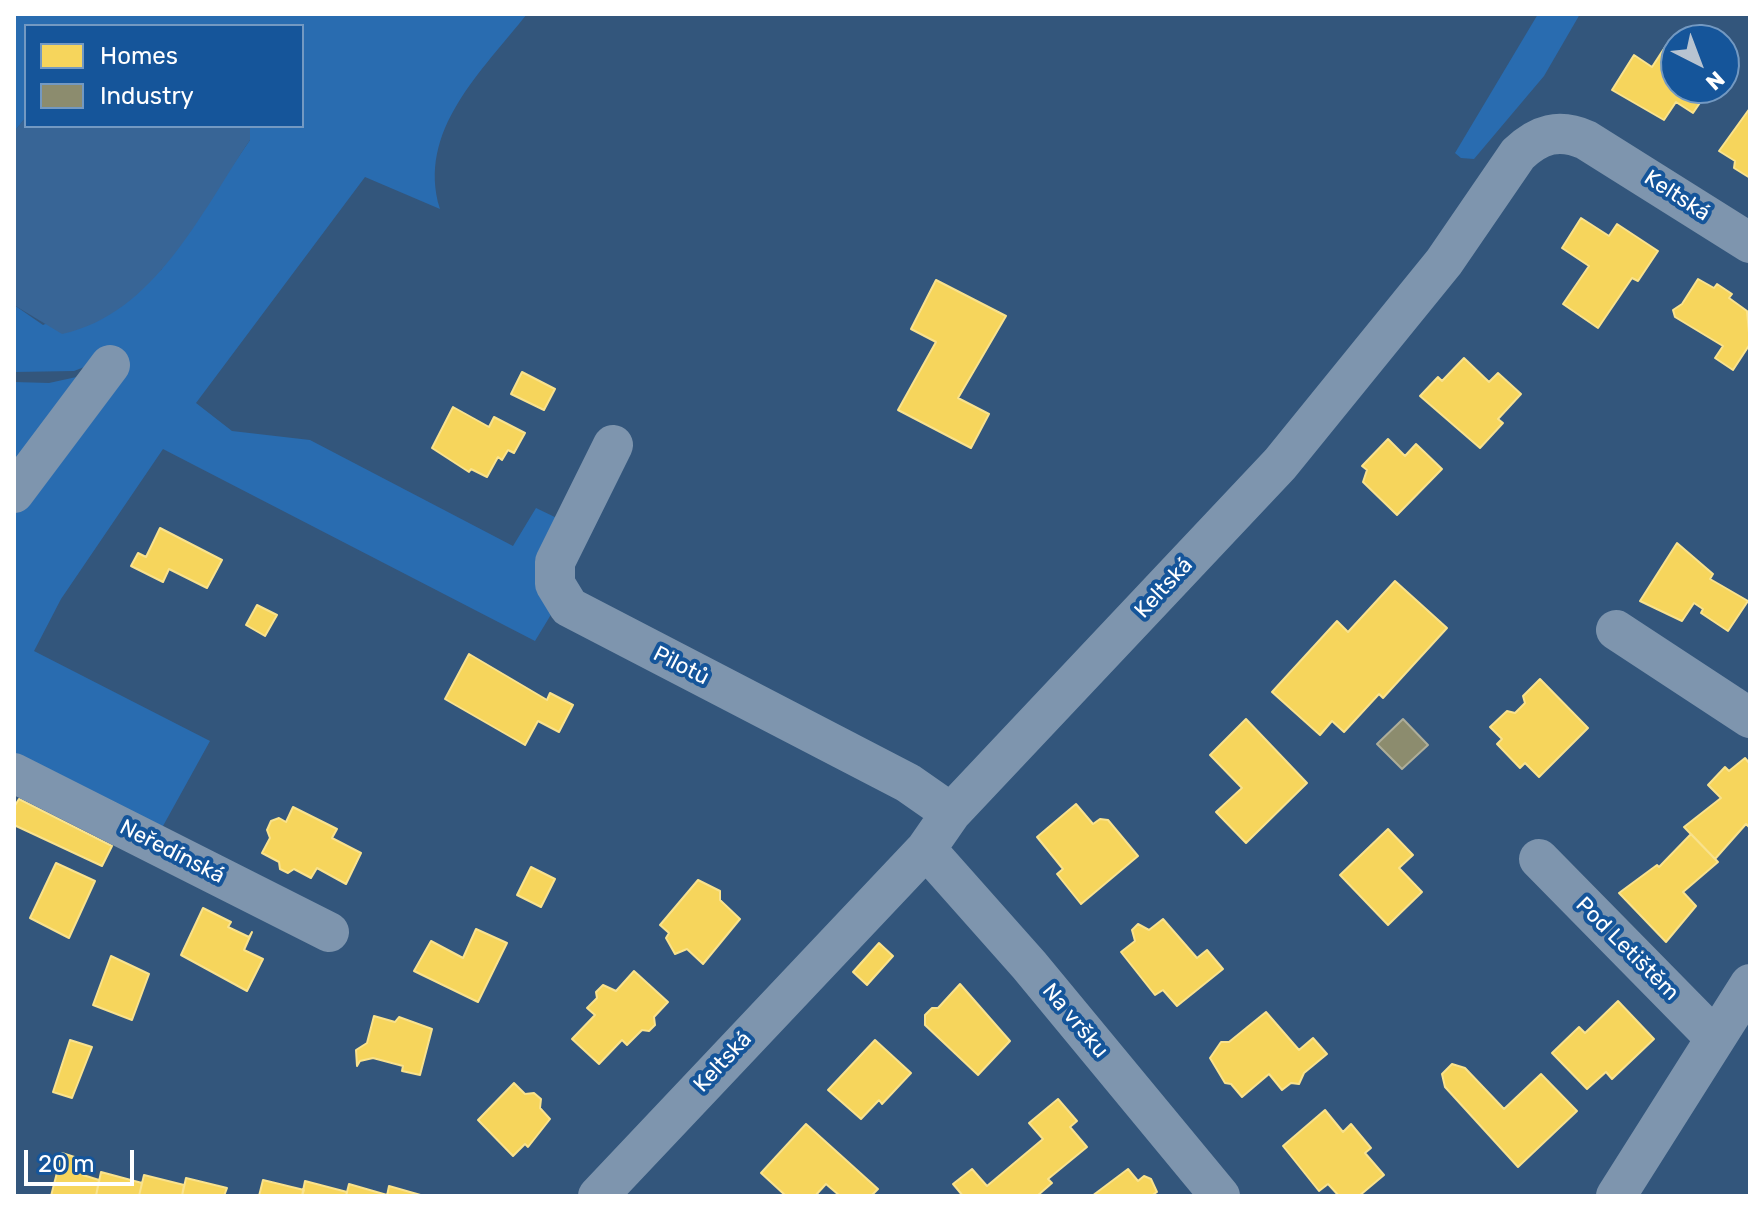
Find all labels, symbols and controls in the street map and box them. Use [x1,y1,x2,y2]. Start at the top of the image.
legend [24,24,304,128]
north arrow [1660,24,1740,104]
text: Homes [100,42,178,70]
text: N [1700,65,1730,96]
text: Industry [100,82,194,110]
street label: Keltská [1639,165,1715,227]
street label: Keltská [1129,552,1199,624]
street label: Pilotů [649,641,713,691]
street label: Neředínská [115,814,229,890]
street label: Pod Letištěm [1570,892,1684,1006]
street label: Na vršku [1036,978,1114,1064]
street label: Keltská [688,1026,758,1098]
scale bar [28,1134,138,1184]
text: 20 m [38,1150,95,1178]

